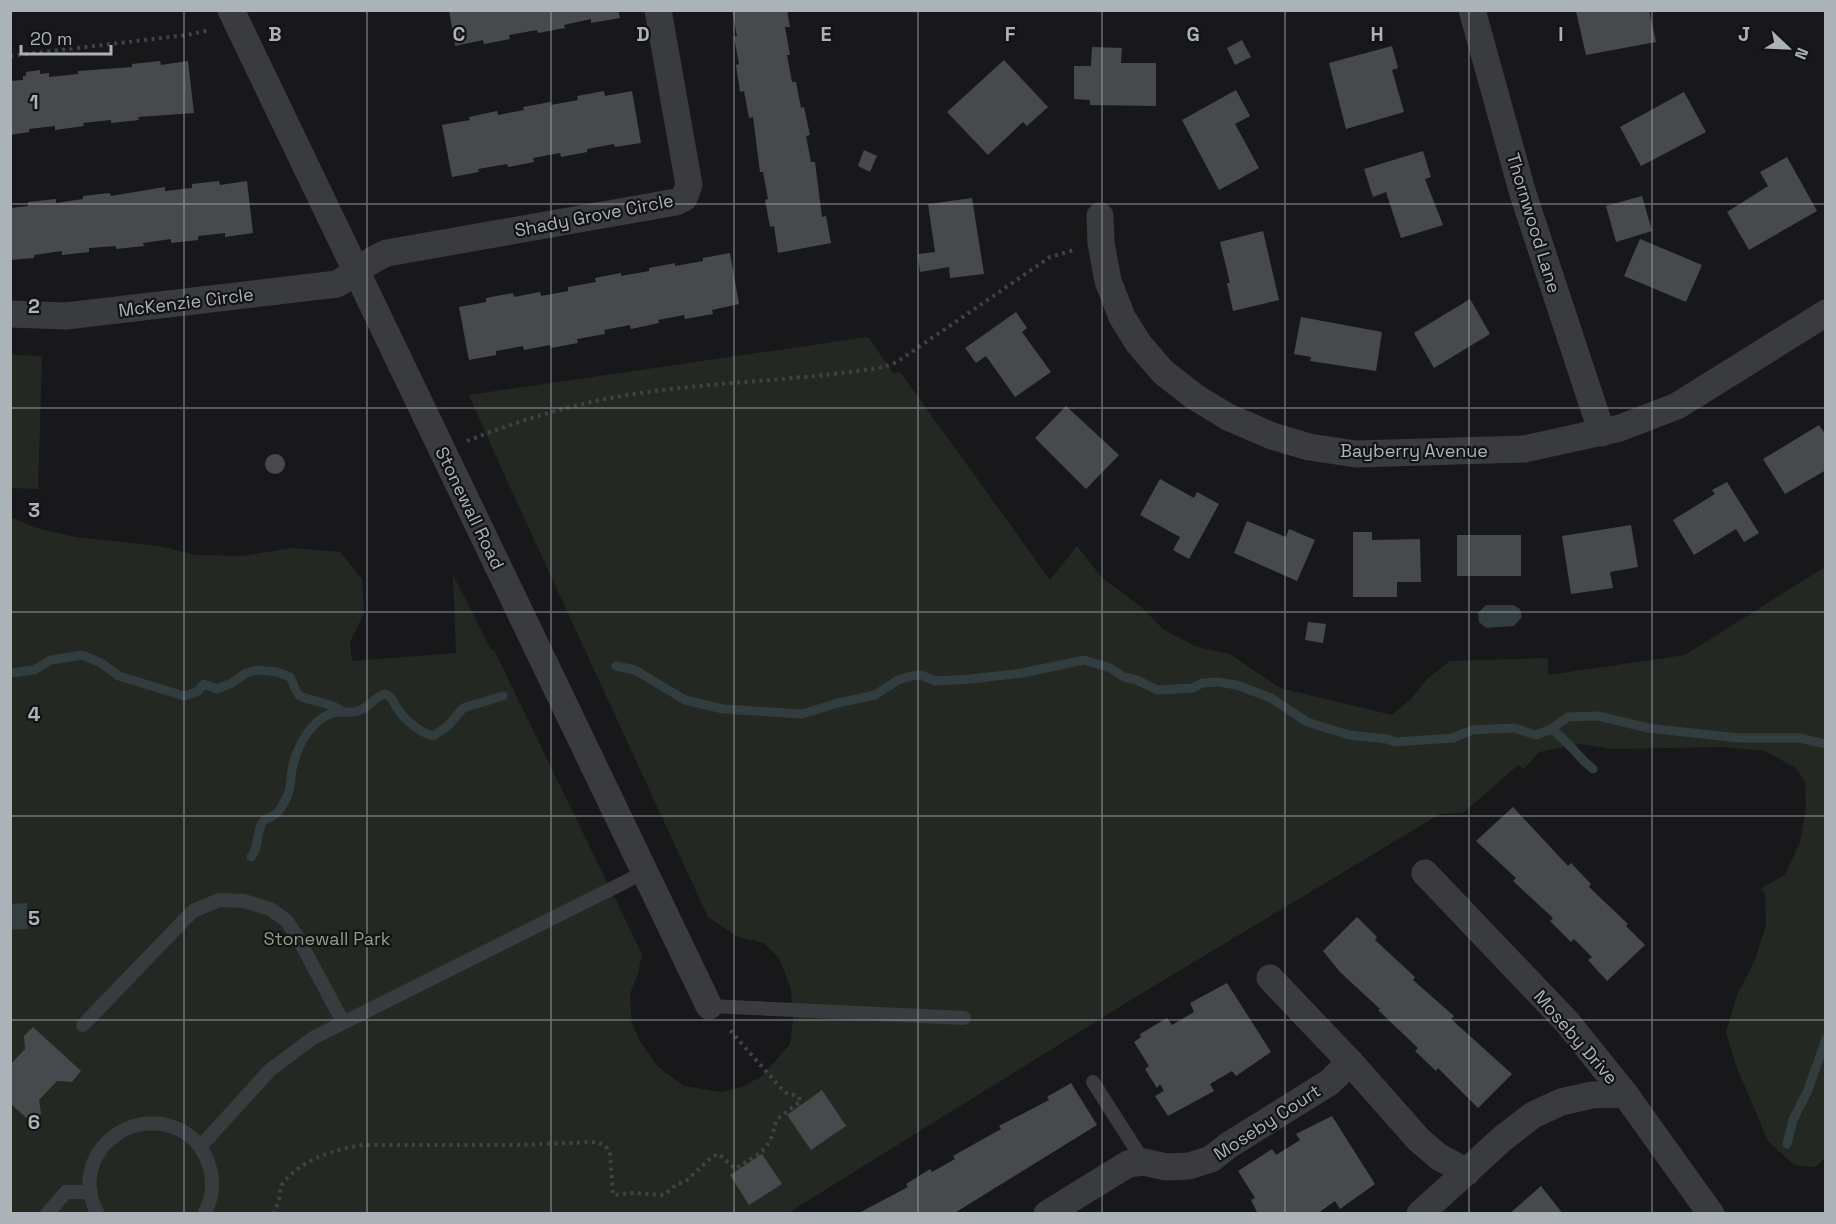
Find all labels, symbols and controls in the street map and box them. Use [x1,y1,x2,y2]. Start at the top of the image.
scale bar [21,18,111,56]
north arrow [1758,18,1818,78]
text: B [268,21,282,47]
text: C [453,21,466,47]
text: D [636,21,650,47]
text: E [820,21,832,47]
text: F [1005,21,1016,47]
text: G [1186,21,1200,47]
text: H [1370,21,1384,47]
text: I [1558,21,1564,47]
text: J [1738,21,1750,47]
text: 20 m [30,27,73,50]
text: N [1790,45,1813,63]
text: 1 [29,89,39,115]
street label: Thornwood Lane [1502,150,1566,296]
street label: Shady Grove Circle [513,188,675,242]
street label: McKenzie Circle [117,282,255,322]
text: 2 [28,293,40,319]
street label: Bayberry Avenue [1340,439,1488,462]
street label: Stonewall Road [430,443,510,573]
text: 3 [28,497,40,523]
text: 4 [28,701,41,727]
text: 5 [28,905,40,931]
park label: Stonewall Park [263,927,391,950]
street label: Moseby Drive [1529,985,1623,1089]
street label: Moseby Court [1209,1079,1325,1165]
text: 6 [28,1109,40,1135]

